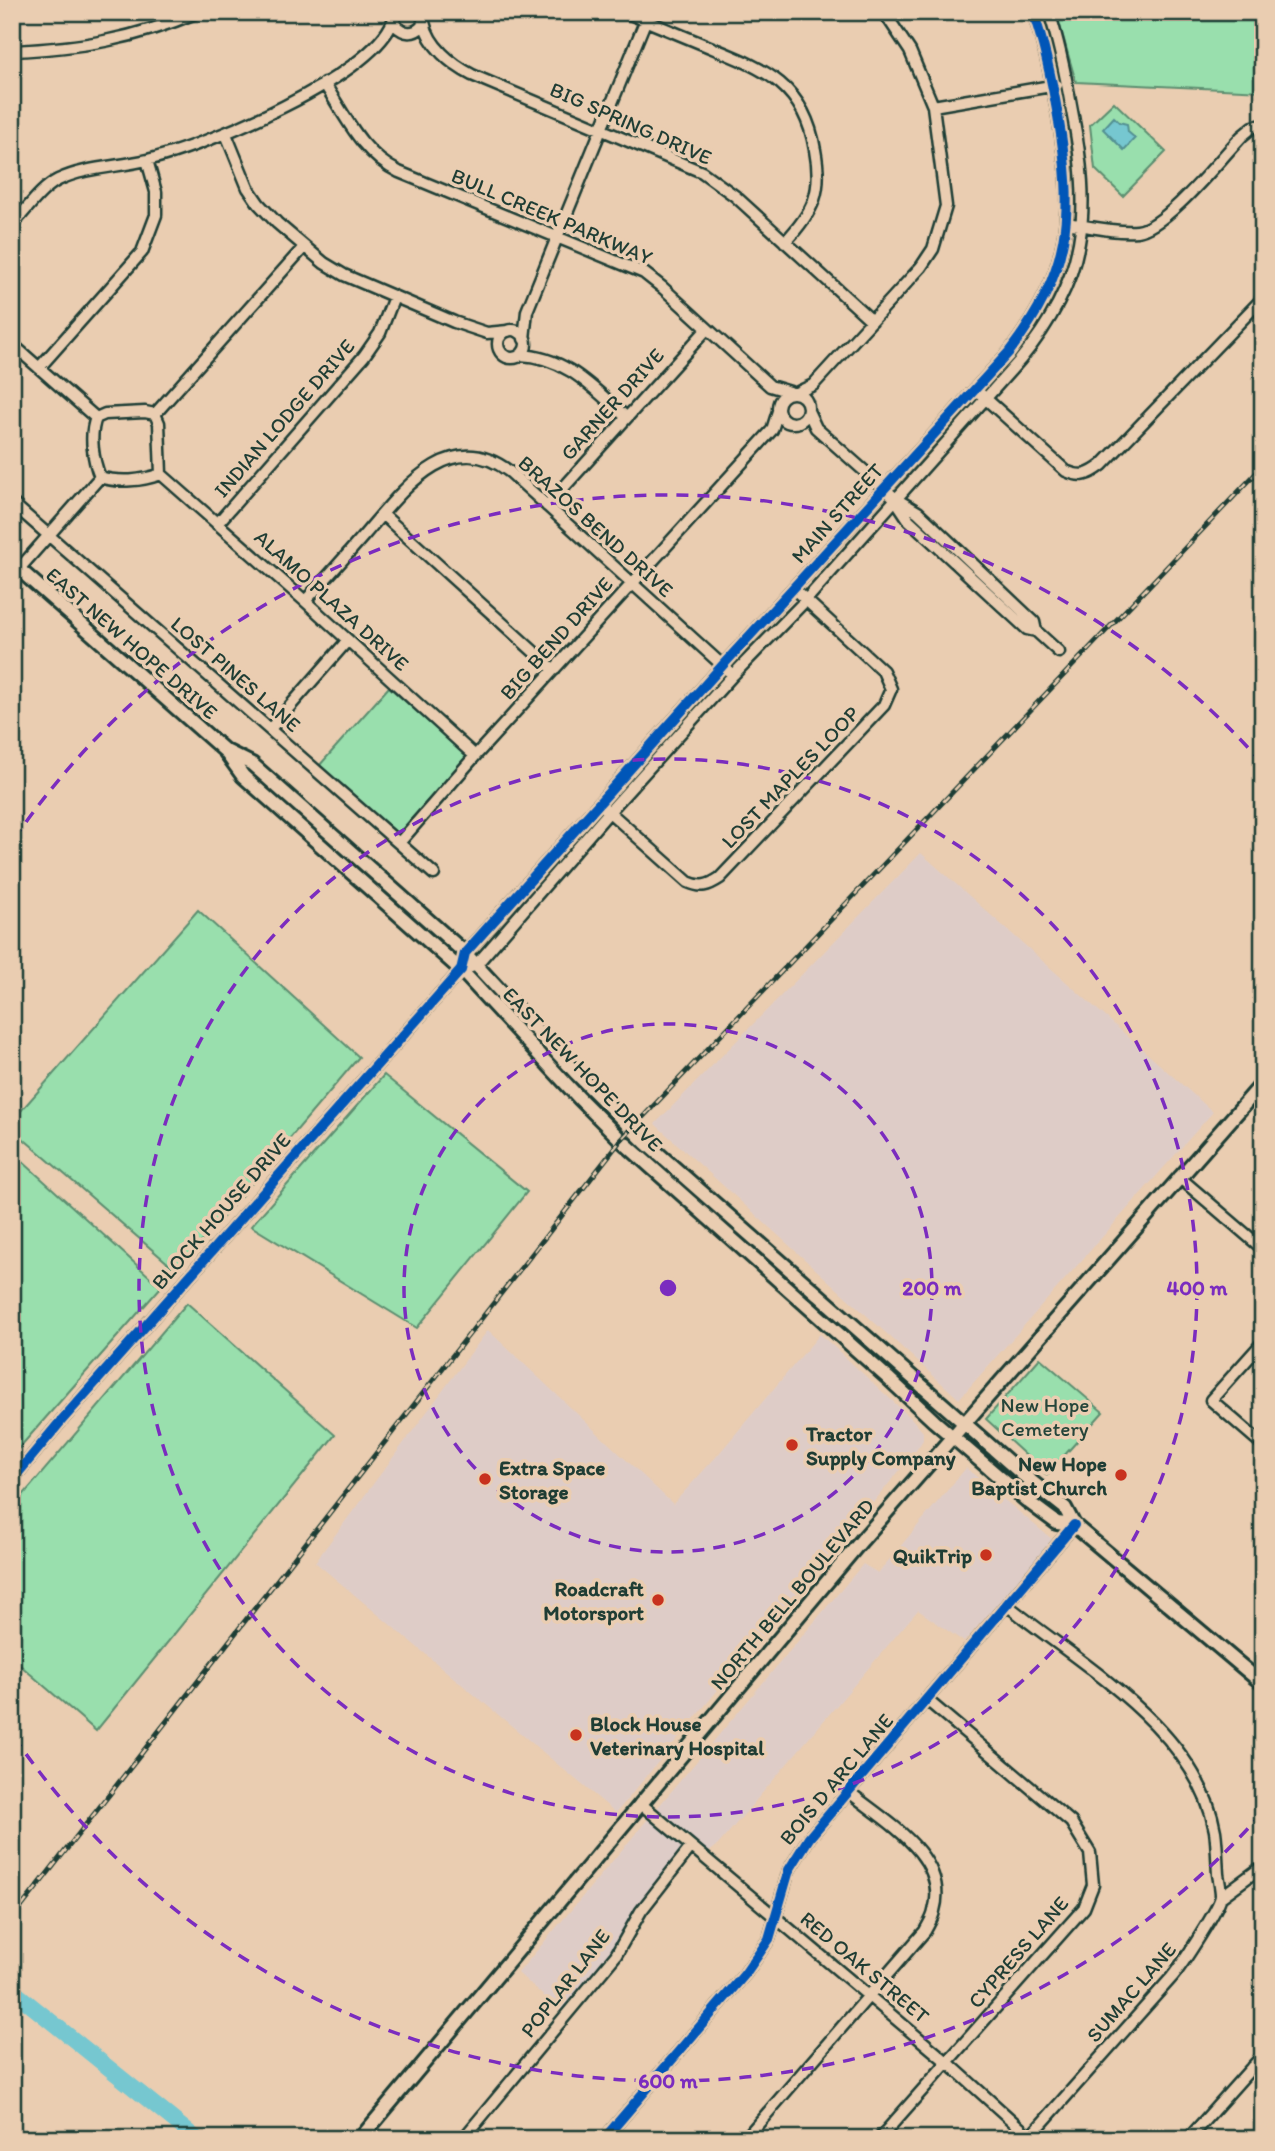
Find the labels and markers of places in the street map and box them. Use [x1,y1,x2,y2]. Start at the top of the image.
centre of rings [656,1276,680,1300]
place label: Tractor Supply Company [805,1421,956,1471]
marker: Tractor Supply Company [784,1437,800,1453]
place label: New Hope Baptist Church [971,1451,1107,1501]
place label: Extra Space Storage [499,1455,605,1505]
marker: New Hope Baptist Church [1113,1467,1129,1483]
marker: Extra Space Storage [477,1471,493,1487]
place label: QuikTrip [893,1543,972,1569]
marker: QuikTrip [978,1547,994,1563]
place label: Roadcraft Motorsport [543,1576,645,1626]
marker: Roadcraft Motorsport [650,1592,666,1608]
place label: Block House Veterinary Hospital [590,1711,765,1761]
marker: Block House Veterinary Hospital [568,1727,584,1743]

